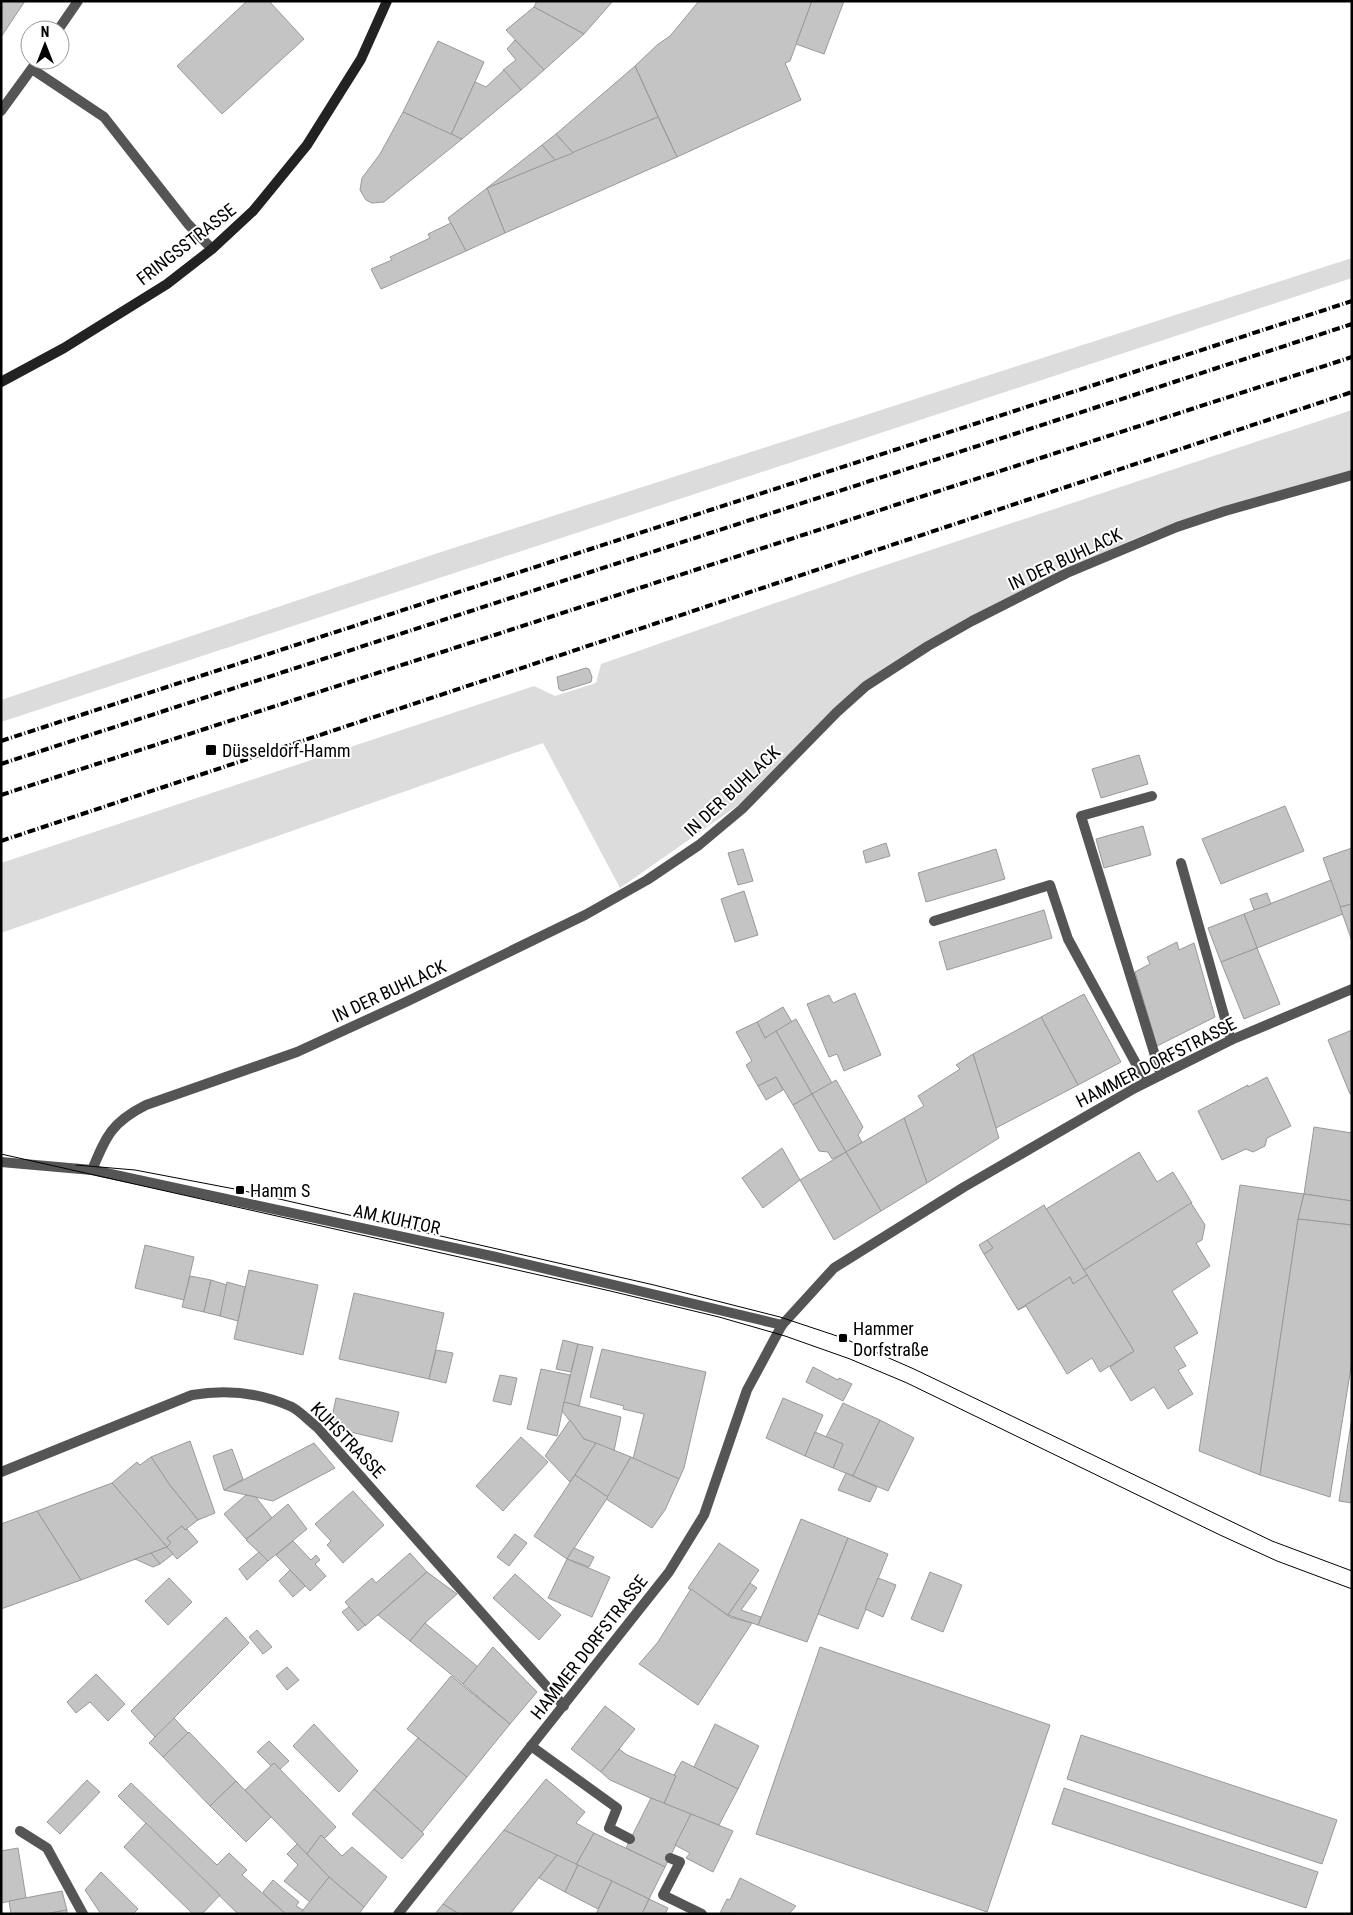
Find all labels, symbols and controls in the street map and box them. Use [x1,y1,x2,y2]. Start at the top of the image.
north arrow [20,20,70,70]
text: N [41,24,49,40]
street label: FRINGSSTRASSE [132,199,240,289]
street label: IN DER BUHLACK [1005,523,1125,594]
place label: Düsseldorf-Hamm [222,740,351,761]
street label: IN DER BUHLACK [680,741,784,841]
marker: Düsseldorf-Hamm [204,743,218,757]
street label: IN DER BUHLACK [329,955,449,1026]
street label: HAMMER DORFSTRASSE [1072,1012,1240,1112]
place label: Hamm S [250,1180,310,1201]
marker: Hamm S [234,1184,246,1196]
street label: AM KUHTOR [352,1200,443,1239]
place label: Hammer Dorfstraße [853,1318,929,1360]
marker: Hammer Dorfstraße [837,1332,849,1344]
street label: KUHSTRASSE [307,1398,389,1482]
street label: HAMMER DORFSTRASSE [526,1571,652,1723]

